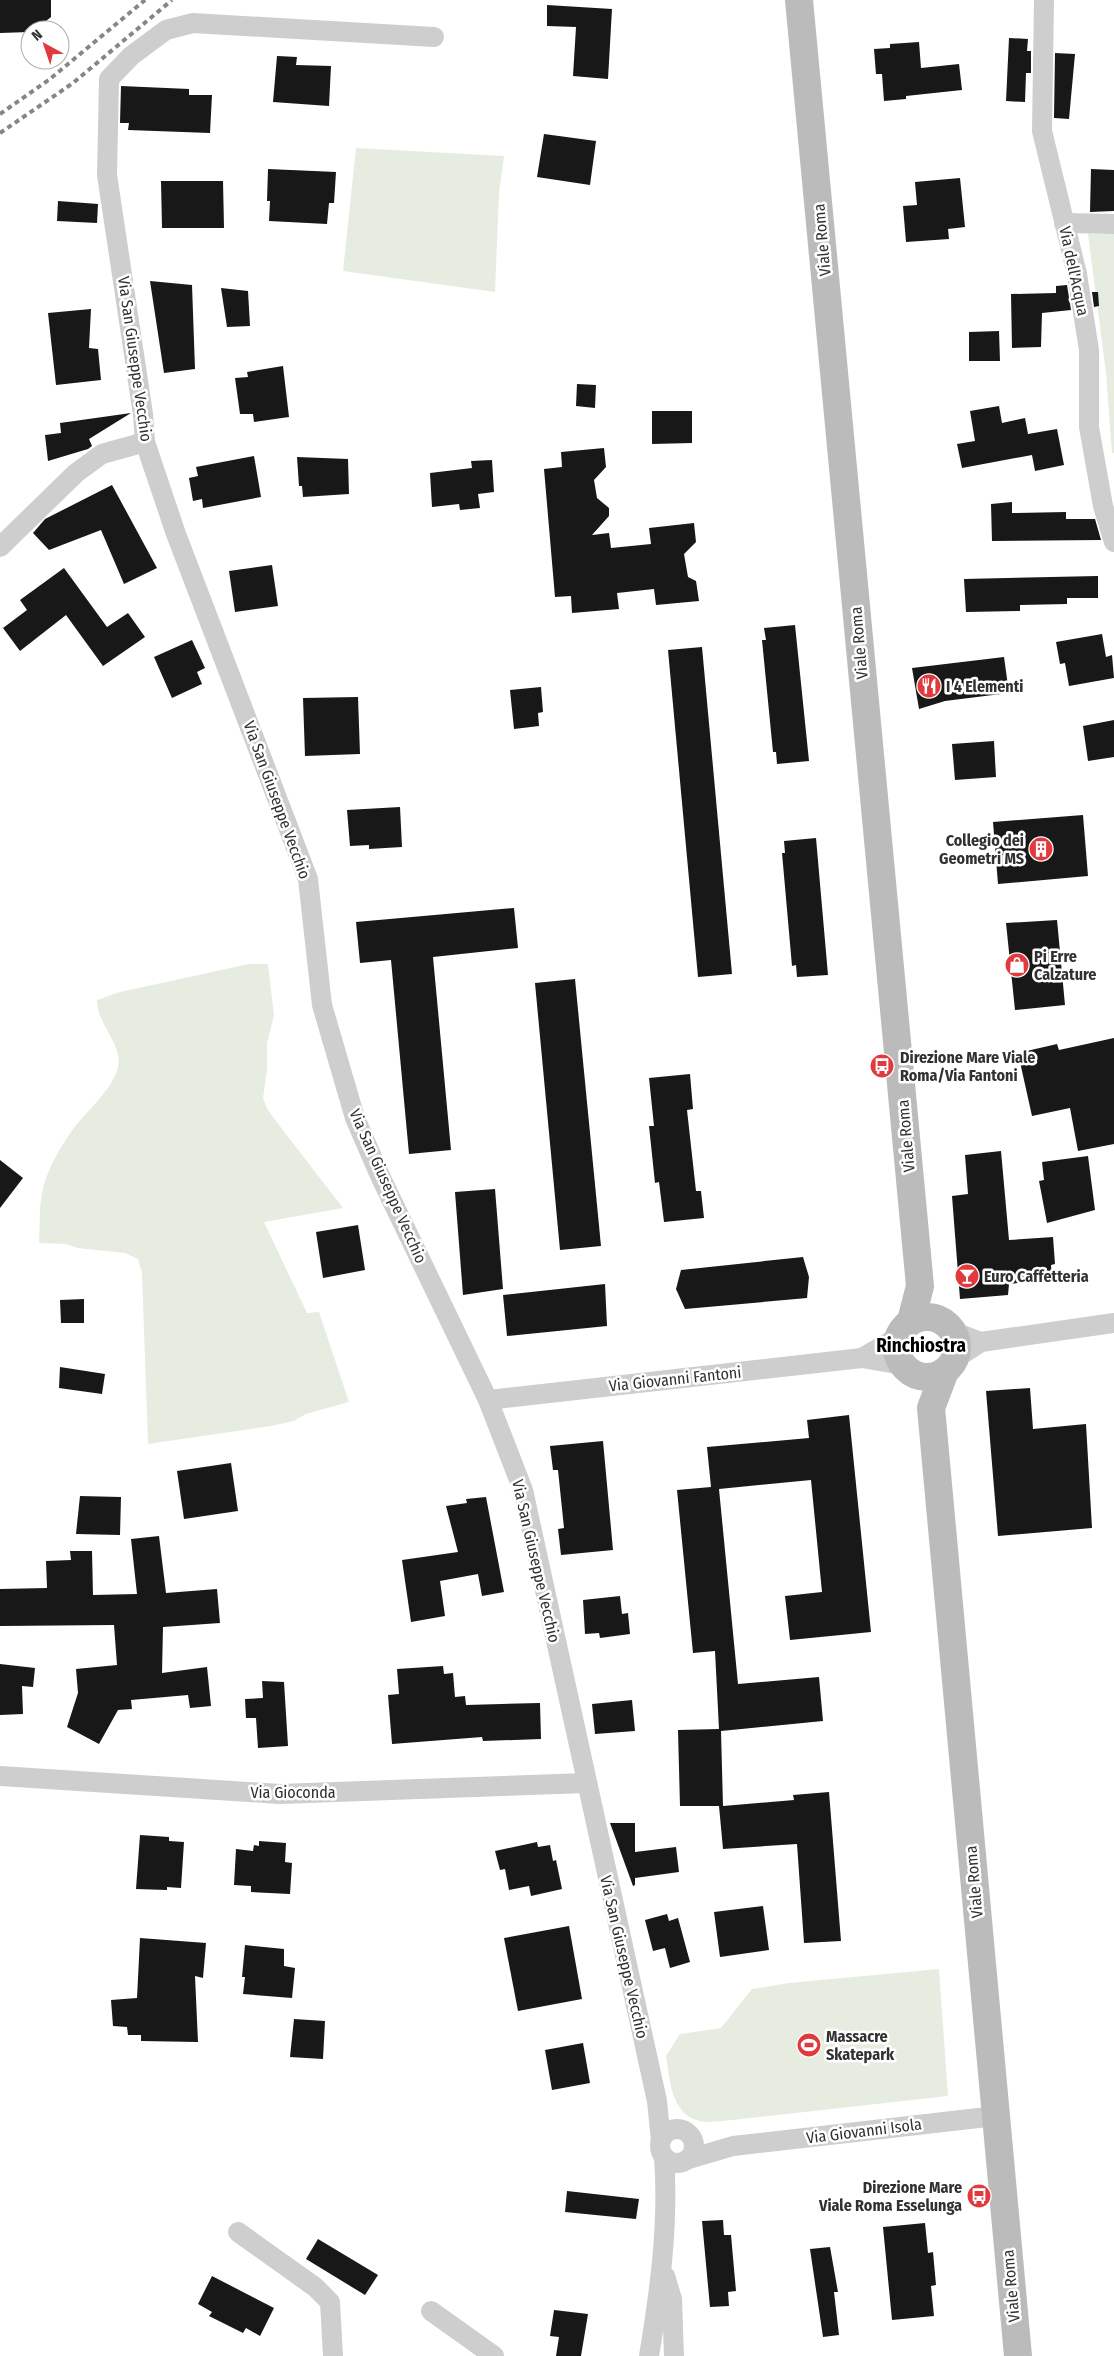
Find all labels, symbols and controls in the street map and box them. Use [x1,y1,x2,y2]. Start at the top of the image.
north arrow [20,20,70,70]
text: N [28,26,46,45]
street label: Viale Roma [809,203,835,277]
street label: Via dell'Acqua [1055,225,1093,318]
street label: Via San Giuseppe Vecchio [114,275,156,443]
street label: Viale Roma [846,606,872,680]
restaurant icon: I 4 Elementi [916,673,942,699]
place label: I 4 Elementi [946,677,1024,696]
street label: Via San Giuseppe Vecchio [240,718,314,882]
place label: Collegio dei Geometri MS [939,831,1024,868]
building icon: Collegio dei Geometri MS [1028,836,1054,862]
place label: Pi Erre Calzature [1034,947,1096,984]
shop icon: Pi Erre Calzature [1004,952,1030,978]
place label: Direzione Mare Viale Roma/Via Fantoni [900,1048,1035,1085]
bus stop icon: Direzione Mare Viale Roma/Via Fantoni [869,1053,895,1079]
street label: Viale Roma [893,1099,919,1173]
street label: Via San Giuseppe Vecchio [345,1106,431,1266]
bar icon: Euro Caffetteria [954,1263,980,1289]
place label: Euro Caffetteria [984,1267,1089,1286]
district label: Rinchiostra [876,1334,966,1357]
street label: Via Giovanni Fantoni [608,1363,742,1395]
street label: Via San Giuseppe Vecchio [508,1478,564,1644]
street label: Via Gioconda [250,1783,336,1802]
street label: Viale Roma [961,1845,987,1919]
street label: Via San Giuseppe Vecchio [596,1874,652,2040]
place label: Massacre Skatepark [826,2027,895,2064]
sports icon: Massacre Skatepark [796,2032,822,2058]
street label: Via Giovanni Isola [805,2114,923,2148]
place label: Direzione Mare Viale Roma Esselunga [818,2178,962,2215]
bus stop icon: Direzione Mare Viale Roma Esselunga [966,2183,992,2209]
street label: Viale Roma [998,2249,1024,2323]

